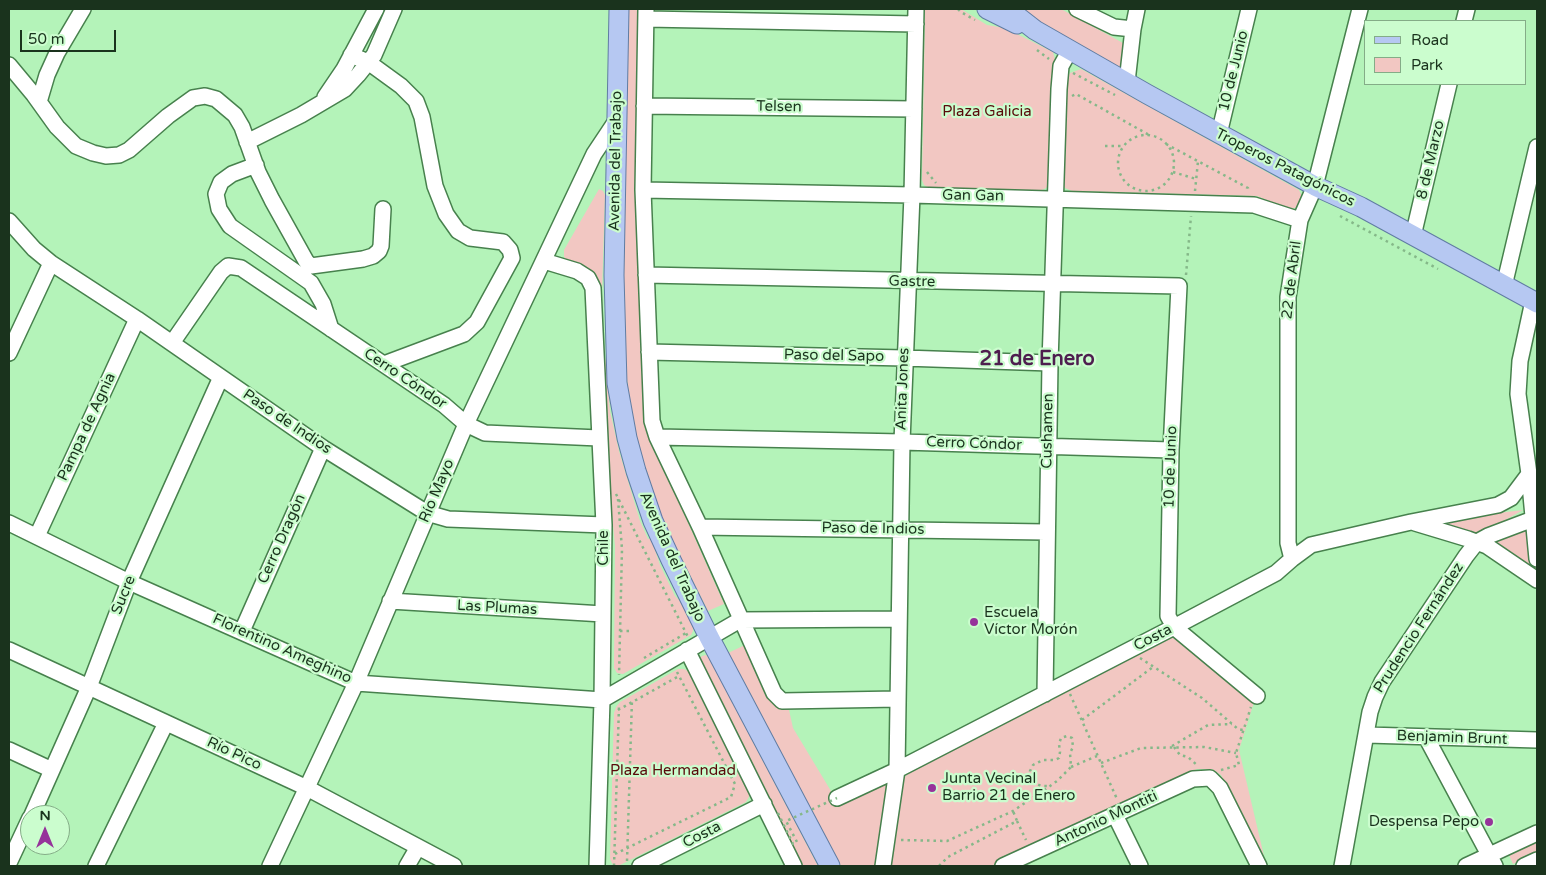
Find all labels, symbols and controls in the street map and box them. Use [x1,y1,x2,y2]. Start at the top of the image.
scale bar [22,20,119,52]
legend [1364,20,1526,85]
street label: 10 de Junio [1215,29,1253,113]
text: 50 m [28,30,65,48]
text: Road [1411,31,1449,49]
text: Park [1411,56,1443,74]
street label: Avenida del Trabajo [606,91,626,231]
street label: Telsen [756,98,802,116]
park label: Plaza Galicia [942,103,1032,121]
street label: 8 de Marzo [1413,119,1449,201]
street label: Troperos Patagónicos [1212,125,1358,211]
street label: Gan Gan [942,186,1004,206]
street label: 22 de Abril [1278,240,1306,320]
street label: Gastre [889,273,935,291]
street label: Cerro Cóndor [360,345,450,413]
street label: Paso del Sapo [784,346,884,366]
street label: Anita Jones [893,347,913,431]
district label: 21 de Enero [979,348,1095,372]
street label: Pampa de Agnia [54,370,120,484]
street label: Paso de Indios [239,386,335,458]
street label: Cushamen [1038,393,1058,469]
street label: 10 de Junio [1161,425,1181,509]
street label: Cerro Cóndor [926,433,1022,455]
street label: Río Mayo [416,457,458,525]
street label: Avenida del Trabajo [635,489,709,625]
street label: Cerro Dragón [254,491,310,587]
street label: Paso de Indios [821,519,925,539]
street label: Chile [595,530,613,566]
street label: Prudencio Fernández [1370,560,1468,696]
street label: Sucre [108,573,140,617]
street label: Las Plumas [456,597,538,619]
place label: Escuela Víctor Morón [984,604,1078,639]
street label: Florentino Ameghino [210,610,354,688]
marker: Escuela Víctor Morón [968,616,980,628]
street label: Costa [1131,621,1175,655]
street label: Benjamin Brunt [1396,727,1508,749]
street label: Río Pico [204,734,264,774]
park label: Plaza Hermandad [610,762,736,780]
place label: Junta Vecinal Barrio 21 de Enero [942,770,1075,805]
marker: Junta Vecinal Barrio 21 de Enero [926,782,938,794]
street label: Antonio Montiti [1051,787,1161,851]
north arrow [20,805,70,855]
text: N [39,807,51,824]
place label: Despensa Pepo [1369,813,1479,831]
marker: Despensa Pepo [1483,816,1495,828]
street label: Costa [680,818,724,852]

